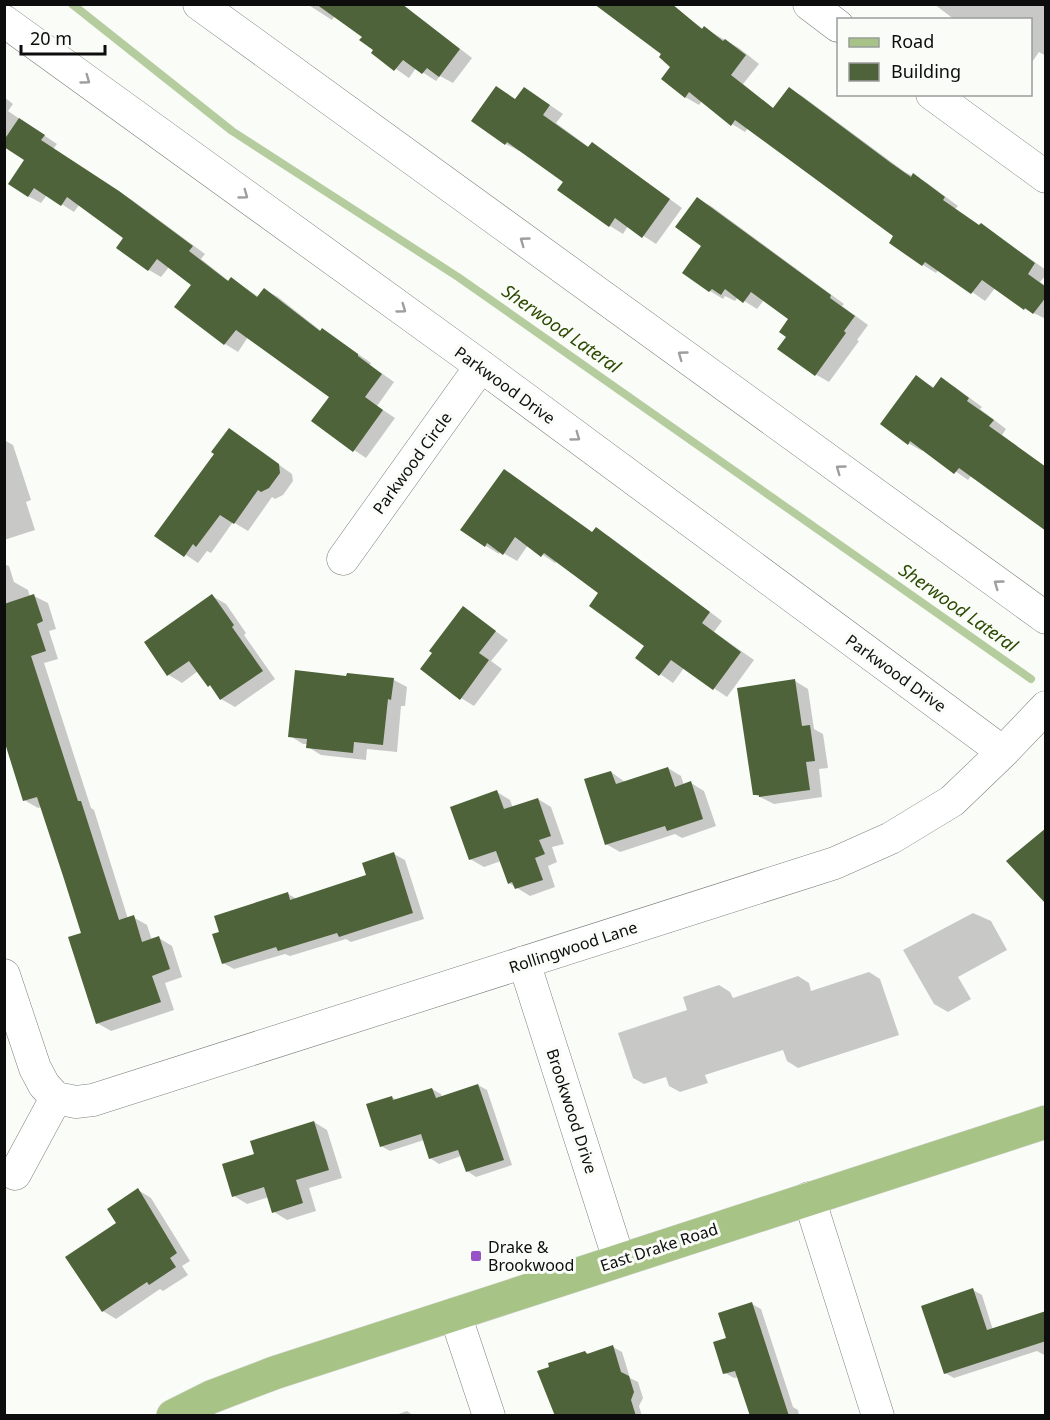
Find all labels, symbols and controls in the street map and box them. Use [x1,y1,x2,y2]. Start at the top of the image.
scale bar [21,18,105,56]
legend [837,18,1032,96]
text: 20 m [30,26,72,50]
text: Road [891,29,934,53]
text: Building [891,59,961,83]
one-way arrow [79,73,90,84]
one-way arrow [237,187,248,198]
one-way arrow [520,237,531,248]
water label: Sherwood Lateral [498,278,626,378]
one-way arrow [395,302,406,313]
street label: Parkwood Drive [450,341,560,429]
one-way arrow [678,351,689,362]
street label: Parkwood Circle [368,408,456,518]
one-way arrow [569,429,580,440]
one-way arrow [836,466,847,477]
water label: Sherwood Lateral [895,557,1023,657]
one-way arrow [994,580,1005,591]
street label: Parkwood Drive [841,629,951,717]
street label: Rollingwood Lane [506,916,640,978]
street label: Brookwood Drive [541,1046,603,1176]
street label: East Drake Road [597,1218,721,1276]
place label: Drake & Brookwood [488,1236,574,1276]
marker: Drake & Brookwood [469,1249,483,1263]

